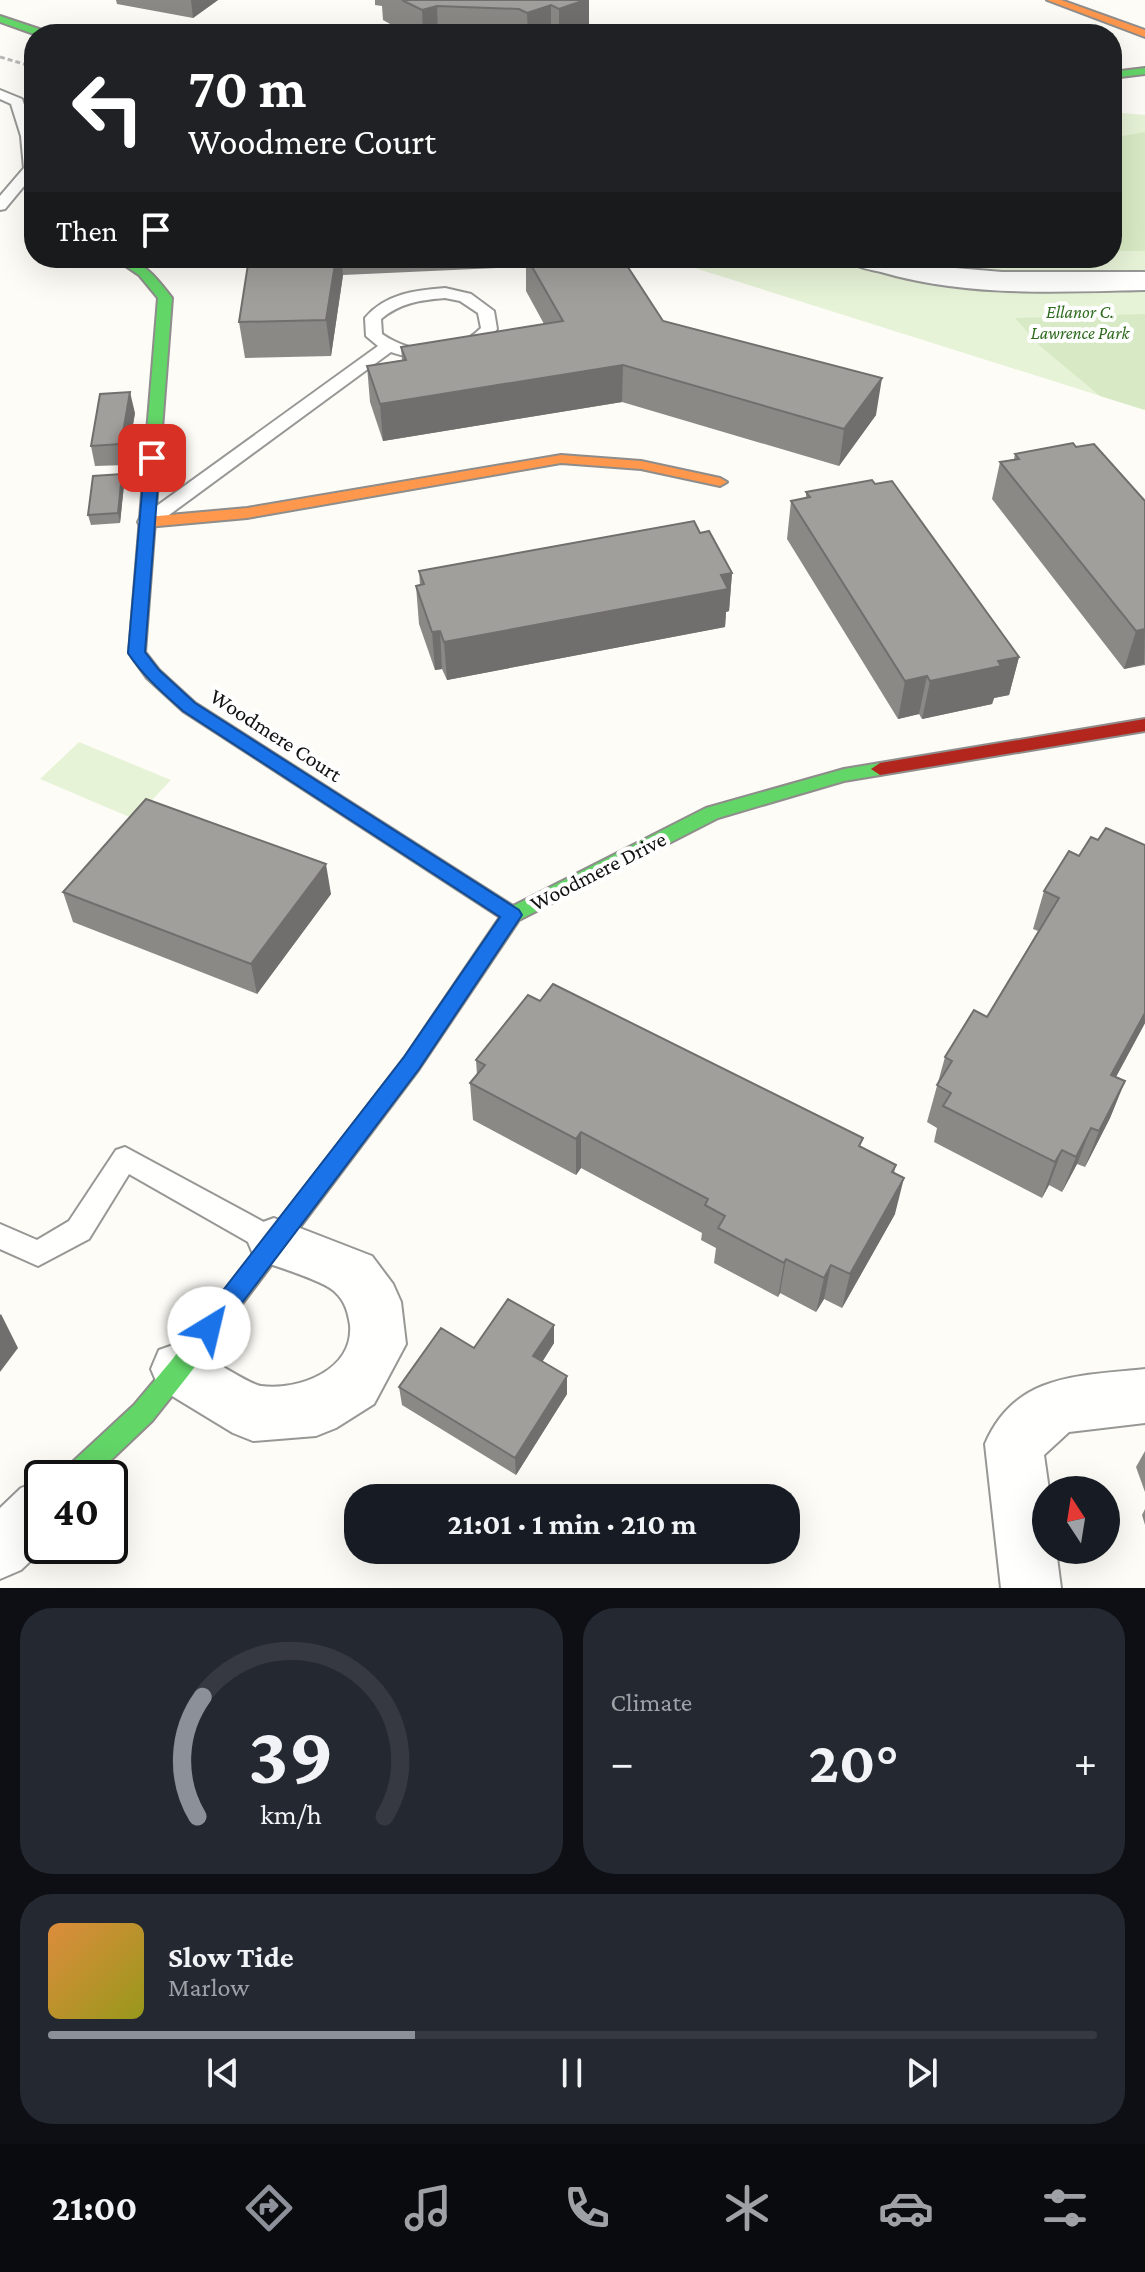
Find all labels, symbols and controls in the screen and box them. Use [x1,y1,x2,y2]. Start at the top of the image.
icon: left [56,56,160,160]
text: 70 m [188,57,307,119]
text: Woodmere Court [188,122,436,162]
icon: arrive [134,208,178,252]
text: Then [56,214,118,247]
park label: Ellanor C. Lawrence Park [1031,302,1130,343]
pin [118,424,186,492]
icon: arrive [130,436,174,480]
street label: Woodmere Court [206,683,347,787]
street label: Woodmere Drive [526,826,670,916]
position arrow [167,1286,251,1370]
speed limit sign: 40 [24,1460,128,1564]
north arrow [1032,1476,1120,1564]
map controls [1032,1476,1120,1564]
text: 21:01 · 1 min · 210 m [447,1507,697,1540]
text: Climate [611,1688,692,1717]
text: 39 [248,1708,334,1801]
text: 20° [809,1728,899,1795]
text: − [611,1738,634,1786]
text: + [1074,1738,1097,1786]
text: km/h [260,1798,322,1830]
text: Slow Tide [168,1940,294,1973]
text: Marlow [168,1973,249,2002]
icon: previous [201,2051,245,2095]
icon: pause [550,2051,594,2095]
icon: next [900,2051,944,2095]
icon: directions [241,2180,297,2236]
icon: music [400,2180,456,2236]
icon: phone [559,2180,615,2236]
icon: climate [719,2180,775,2236]
icon: car [878,2180,934,2236]
icon: filters [1037,2180,1093,2236]
text: 21:00 [52,2188,137,2228]

